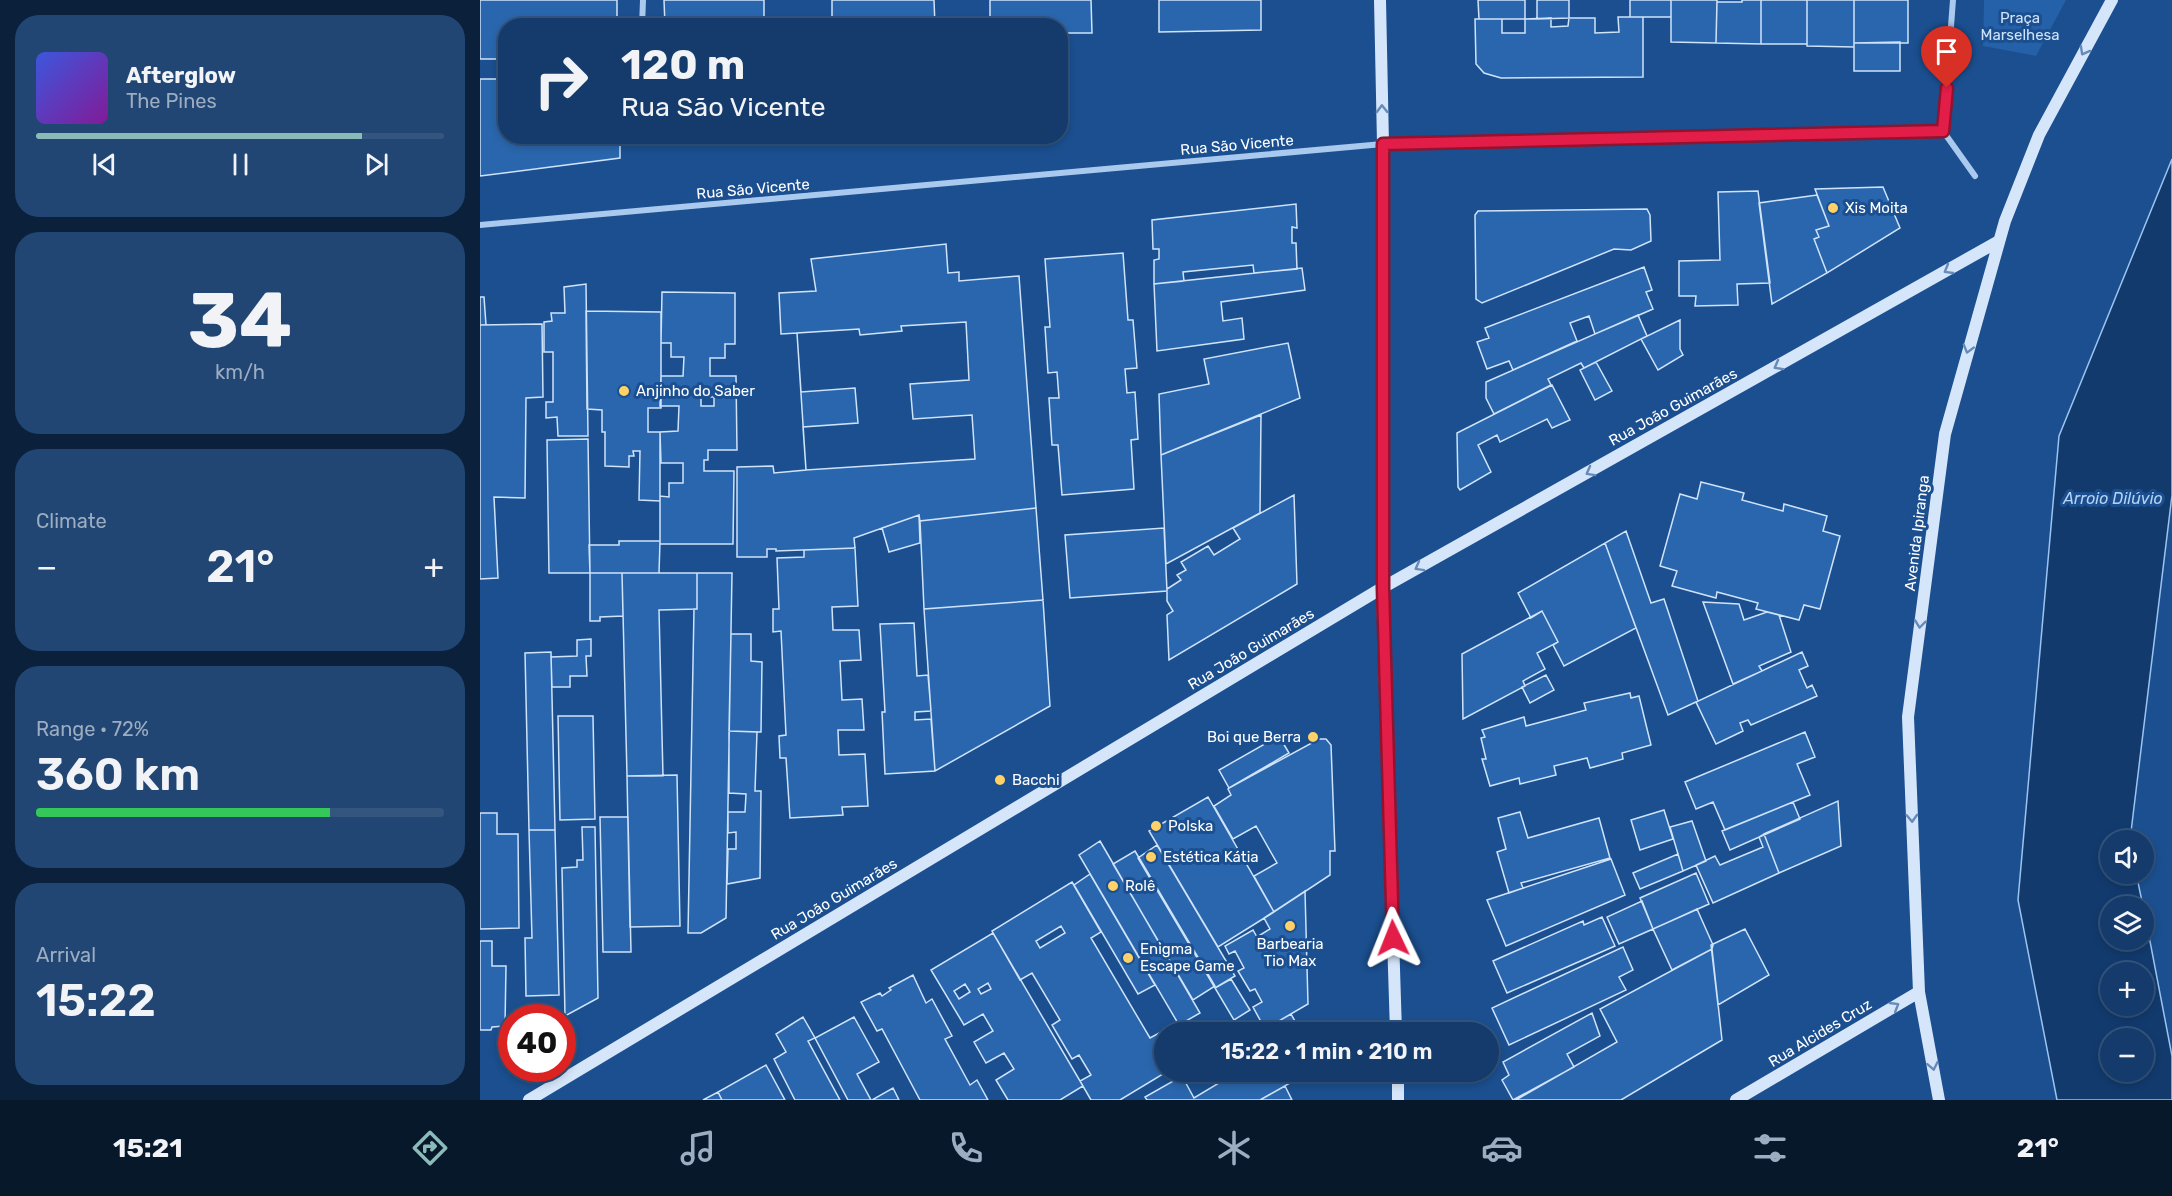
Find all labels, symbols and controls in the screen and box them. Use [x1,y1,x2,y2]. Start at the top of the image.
park label: Praça Marselhesa [1980,9,2060,44]
pin [1921,26,1972,88]
icon: arrive [1930,35,1963,68]
text: 120 m [621,40,745,90]
icon: right [522,42,600,120]
one-way arrow [2080,45,2091,56]
text: Afterglow [126,62,236,89]
text: The Pines [126,89,217,113]
text: Rua São Vicente [621,91,826,123]
one-way arrow [1376,105,1388,114]
street label: Rua São Vicente [1180,131,1294,159]
icon: previous [88,148,121,181]
icon: pause [224,148,257,181]
icon: next [360,148,393,181]
street label: Rua São Vicente [696,175,810,203]
place label: Xis Moita [1845,199,1908,217]
marker: Xis Moita [1826,201,1840,215]
one-way arrow [1944,263,1954,275]
text: 34 [188,274,292,367]
one-way arrow [1963,344,1976,354]
one-way arrow [1774,359,1784,370]
text: km/h [215,360,265,384]
street label: Rua João Guimarães [1606,364,1741,450]
place label: Anjinho do Saber [636,382,755,400]
marker: Anjinho do Saber [617,384,631,398]
one-way arrow [1585,464,1596,476]
street label: Avenida Ipiranga [1901,474,1933,592]
water label: Arroio Dilúvio [2062,489,2163,508]
text: Climate [36,509,107,533]
text: 21° [206,540,275,593]
text: − [36,547,57,586]
text: + [423,547,444,586]
one-way arrow [1415,560,1426,571]
street label: Rua João Guimarães [1185,604,1318,694]
one-way arrow [1914,619,1927,628]
text: Range · 72% [36,717,149,741]
place label: Boi que Berra [1207,728,1301,746]
marker: Boi que Berra [1306,730,1320,744]
text: 360 km [36,748,200,801]
place label: Bacchi [1012,771,1060,789]
marker: Bacchi [993,773,1007,787]
one-way arrow [1905,813,1918,822]
place label: Polska [1168,817,1213,835]
marker: Polska [1149,819,1163,833]
map controls [2100,830,2154,1082]
button: sound [2100,830,2154,884]
place label: Estética Kátia [1163,848,1259,866]
marker: Estética Kátia [1144,850,1158,864]
street label: Rua João Guimarães [768,854,901,944]
place label: Rolê [1125,877,1155,895]
marker: Rolê [1106,879,1120,893]
button: layers [2100,896,2154,950]
position arrow [1361,906,1425,970]
marker: Barbearia Tio Max [1283,919,1297,933]
place label: Barbearia Tio Max [1256,935,1324,970]
place label: Enigma Escape Game [1140,940,1235,975]
text: Arrival [36,943,96,967]
marker: Enigma Escape Game [1121,951,1135,965]
button: + [2100,962,2154,1016]
text: 15:22 [36,974,156,1027]
street label: Rua Alcides Cruz [1765,995,1875,1071]
one-way arrow [1889,1001,1899,1013]
speed limit sign: 40 [498,1004,576,1082]
button: − [2100,1028,2154,1082]
text: 15:22 · 1 min · 210 m [1221,1038,1432,1065]
one-way arrow [1926,1061,1939,1071]
icon: directions [409,1127,451,1169]
icon: music [677,1127,719,1169]
icon: phone [945,1127,987,1169]
icon: climate [1213,1127,1255,1169]
icon: car [1481,1127,1523,1169]
icon: filters [1749,1127,1791,1169]
text: 15:21 [113,1132,183,1164]
text: 21° [2017,1132,2059,1164]

